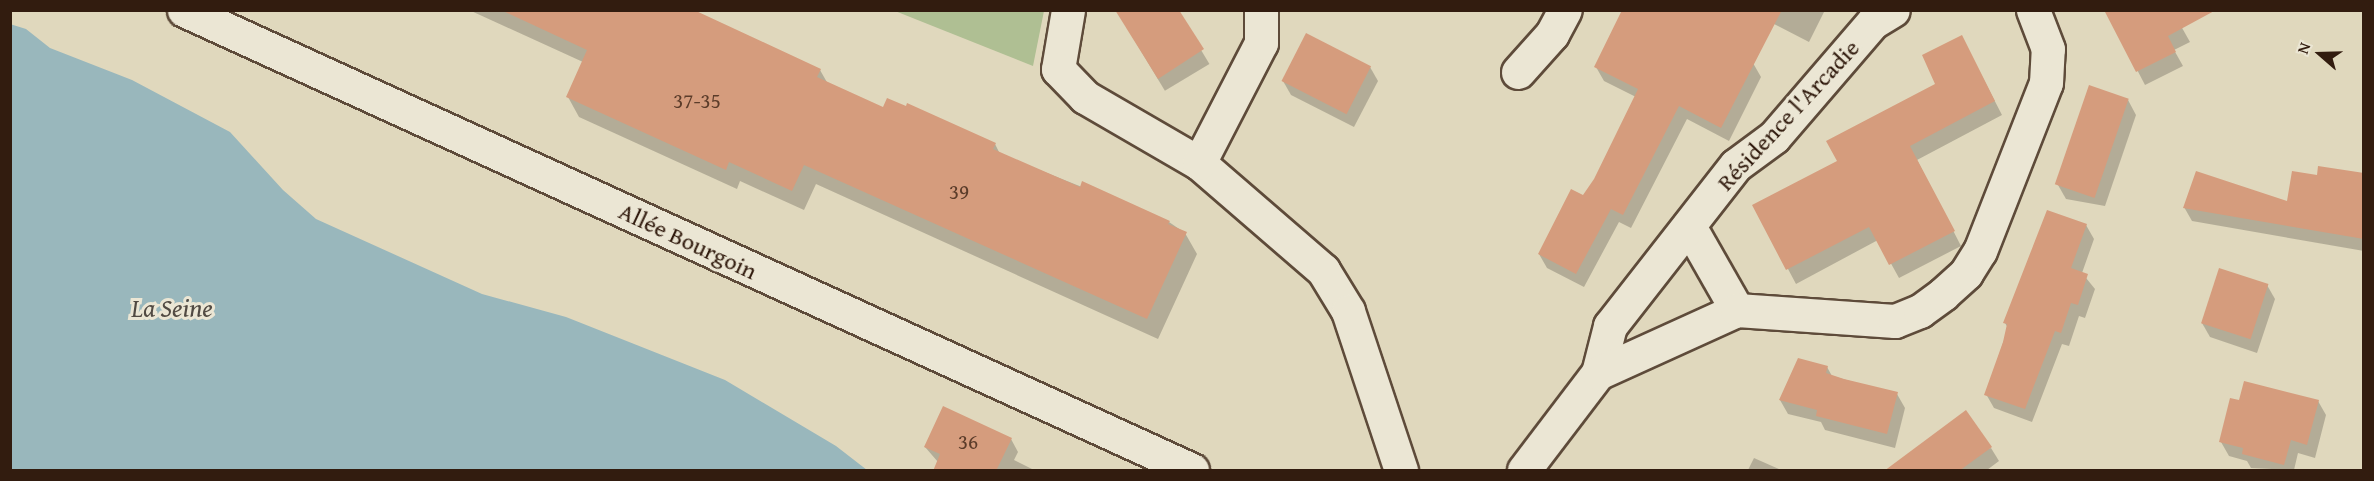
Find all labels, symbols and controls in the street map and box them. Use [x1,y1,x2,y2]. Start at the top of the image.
north arrow [2290,24,2350,84]
street label: Résidence l'Arcadie [1711,34,1865,196]
text: N [2290,39,2316,57]
house number: 37-35 [673,88,721,114]
house number: 39 [949,179,969,205]
street label: Allée Bourgoin [614,196,762,286]
water label: La Seine [131,292,213,324]
house number: 36 [958,429,978,455]

